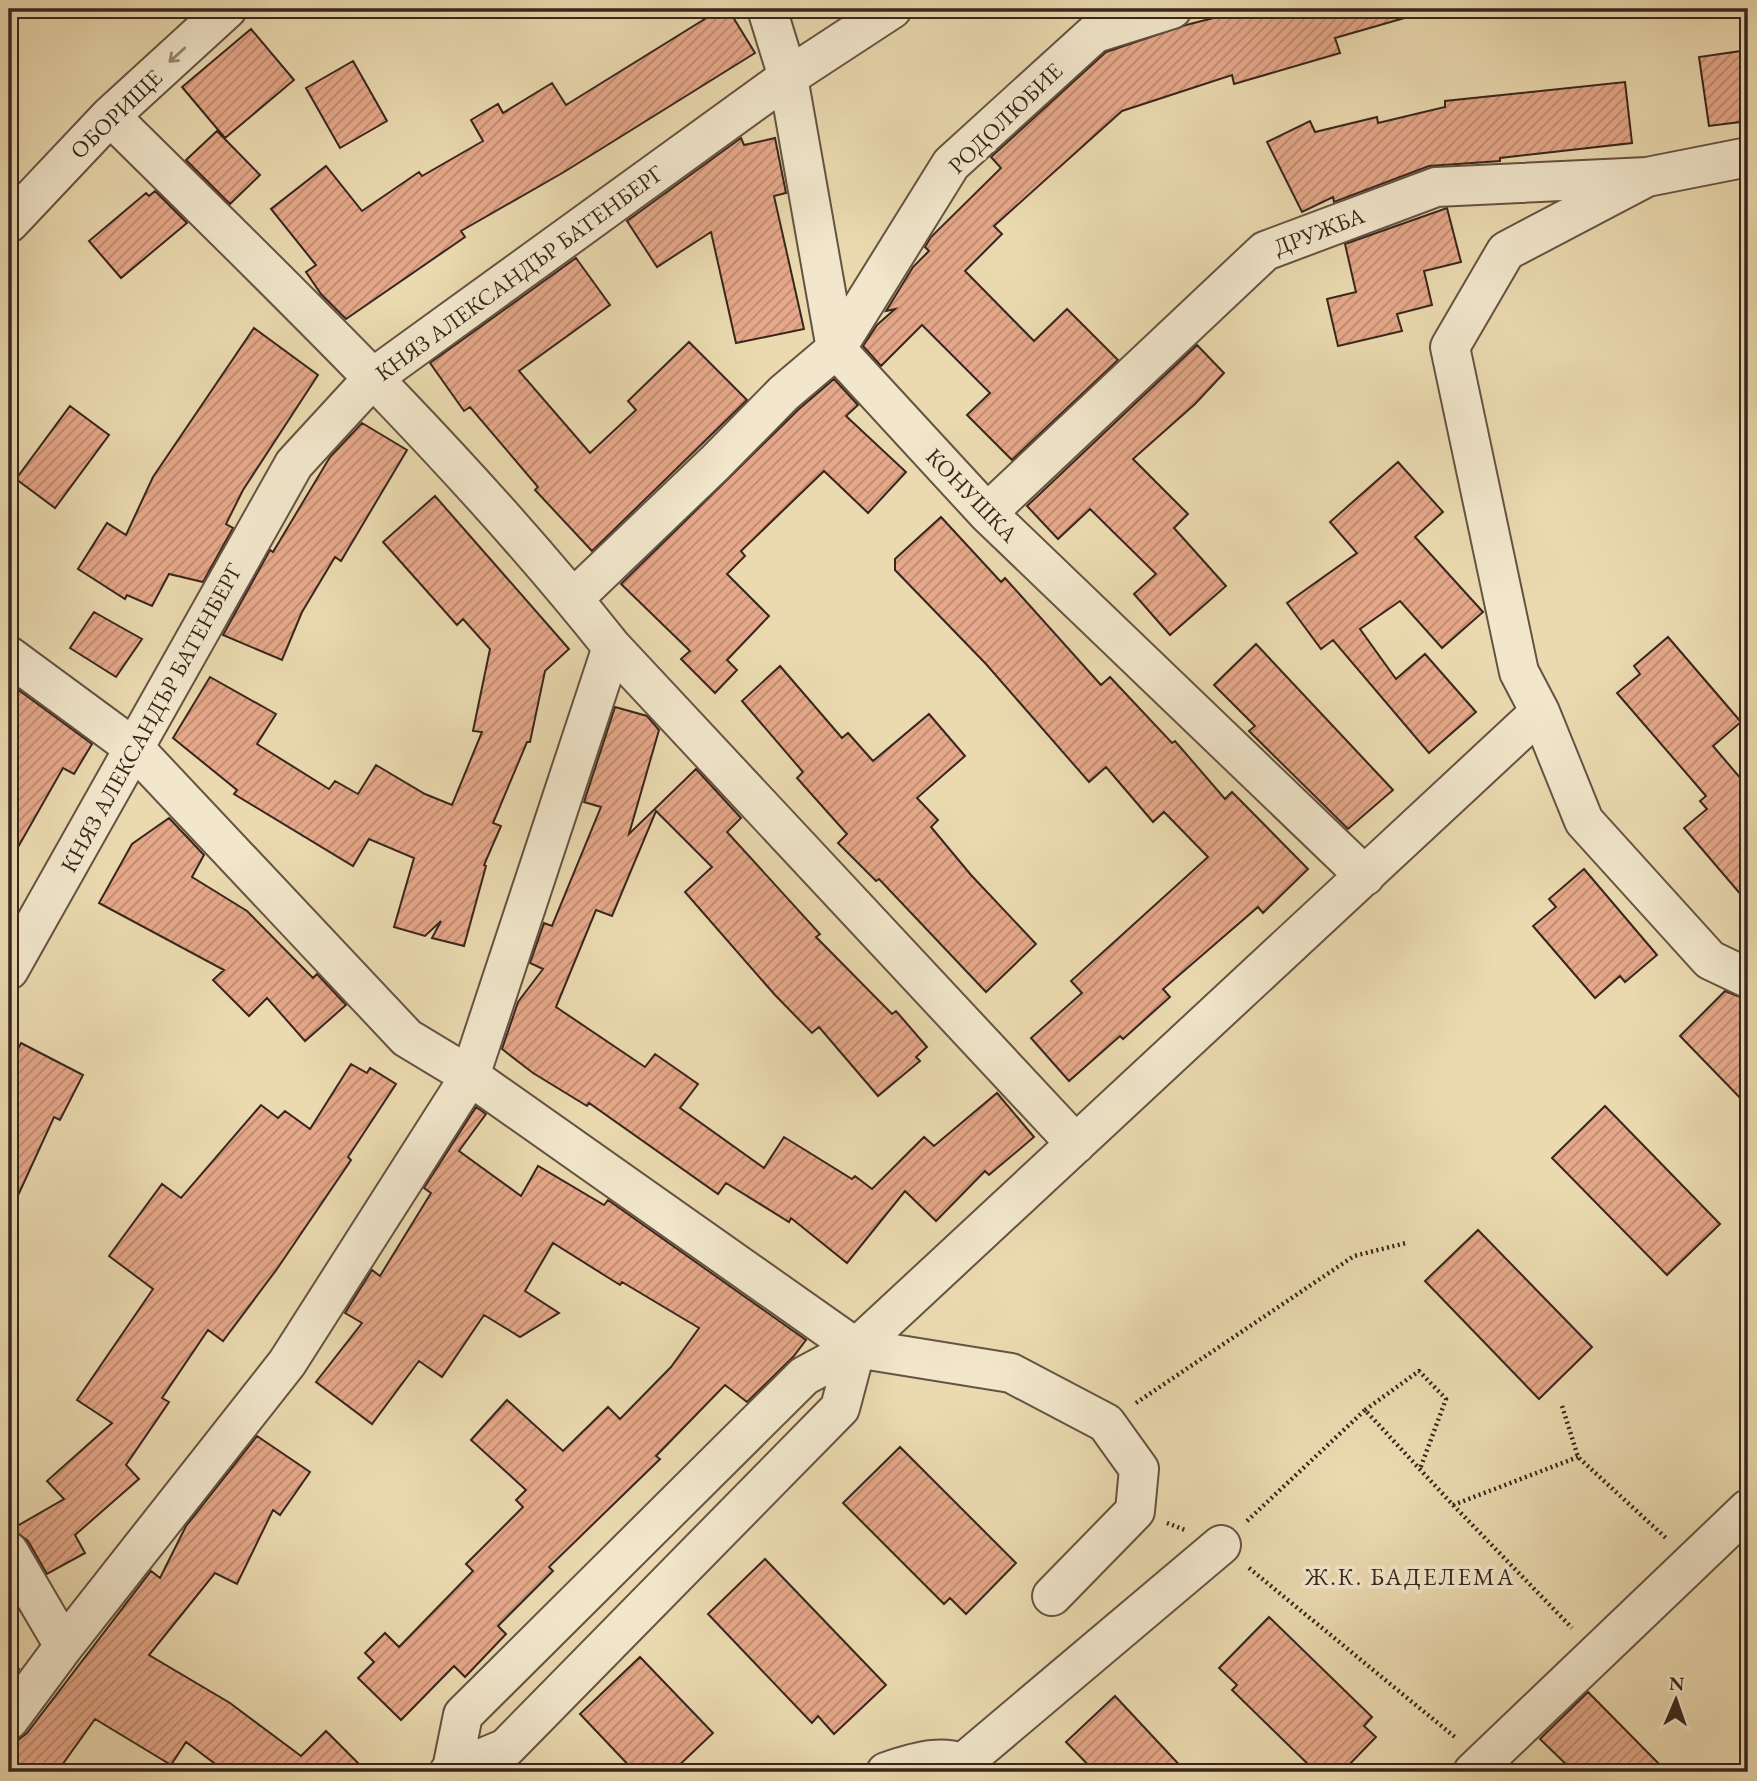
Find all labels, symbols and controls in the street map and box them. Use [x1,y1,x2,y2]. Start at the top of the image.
one-way arrow [168,47,186,63]
street label: РОДОЛЮБИЕ [941,56,1069,180]
street label: ОБОРИЩЕ [64,63,168,165]
street label: КНЯЗ АЛЕКСАНДЪР БАТЕНБЕРГ [369,158,669,388]
street label: ДРУЖБА [1269,200,1370,262]
street label: КОНУШКА [920,441,1025,549]
street label: КНЯЗ АЛЕКСАНДЪР БАТЕНБЕРГ [53,558,249,878]
district label: Ж.К. БАДЕЛЕМА [1304,1561,1515,1592]
north arrow [1642,1666,1712,1736]
text: N [1668,1671,1685,1696]

